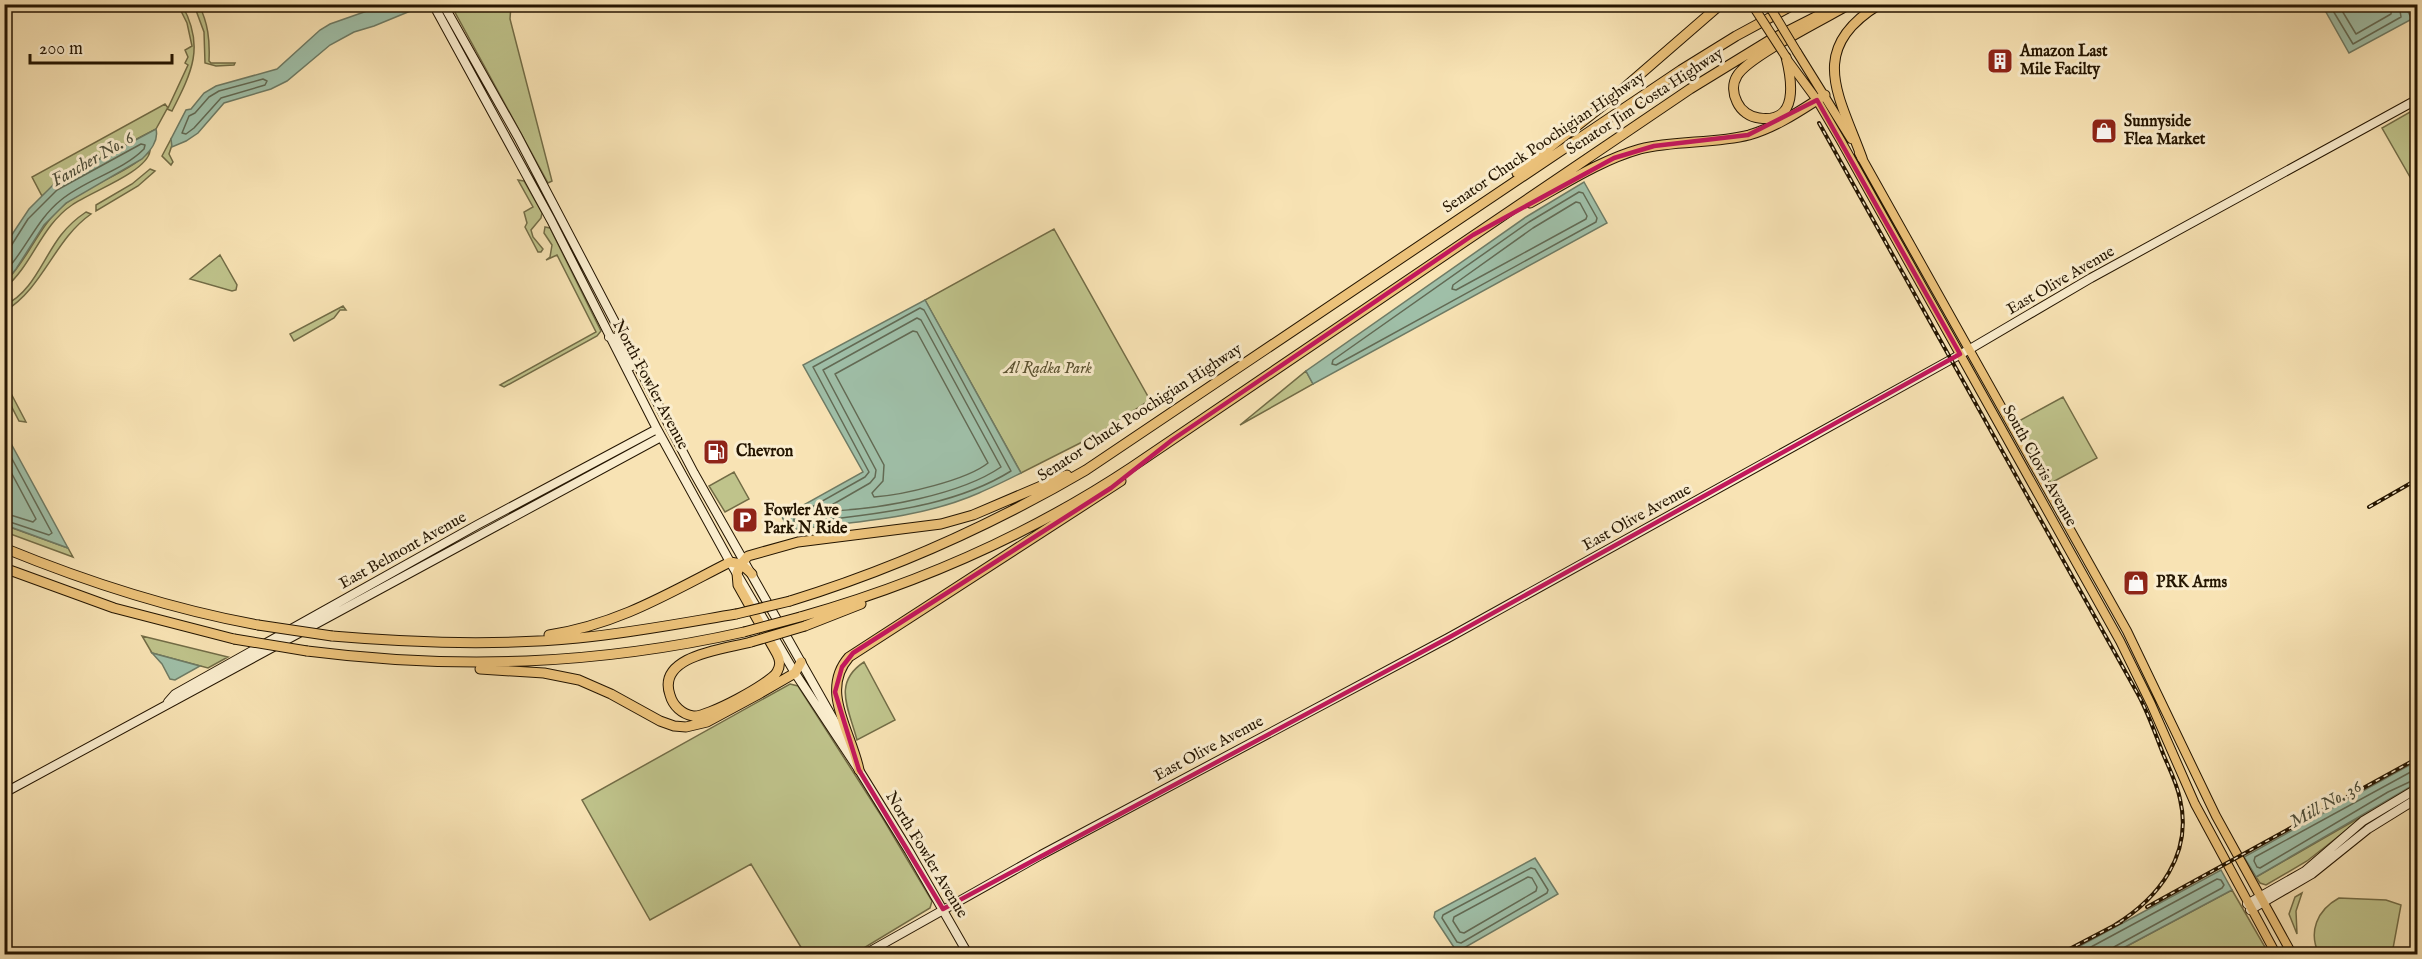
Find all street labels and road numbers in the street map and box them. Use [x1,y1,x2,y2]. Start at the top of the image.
street label: Senator Jim Costa Highway [1563,44,1727,160]
street label: Senator Chuck Poochigian Highway [1439,68,1649,218]
street label: East Olive Avenue [2004,242,2118,320]
street label: North Fowler Avenue [607,317,693,453]
street label: Senator Chuck Poochigian Highway [1034,339,1246,487]
street label: South Clovis Avenue [1997,402,2081,530]
street label: East Olive Avenue [1579,480,1695,556]
street label: East Belmont Avenue [336,508,470,594]
street label: East Olive Avenue [1151,712,1267,786]
street label: North Fowler Avenue [880,788,972,922]

